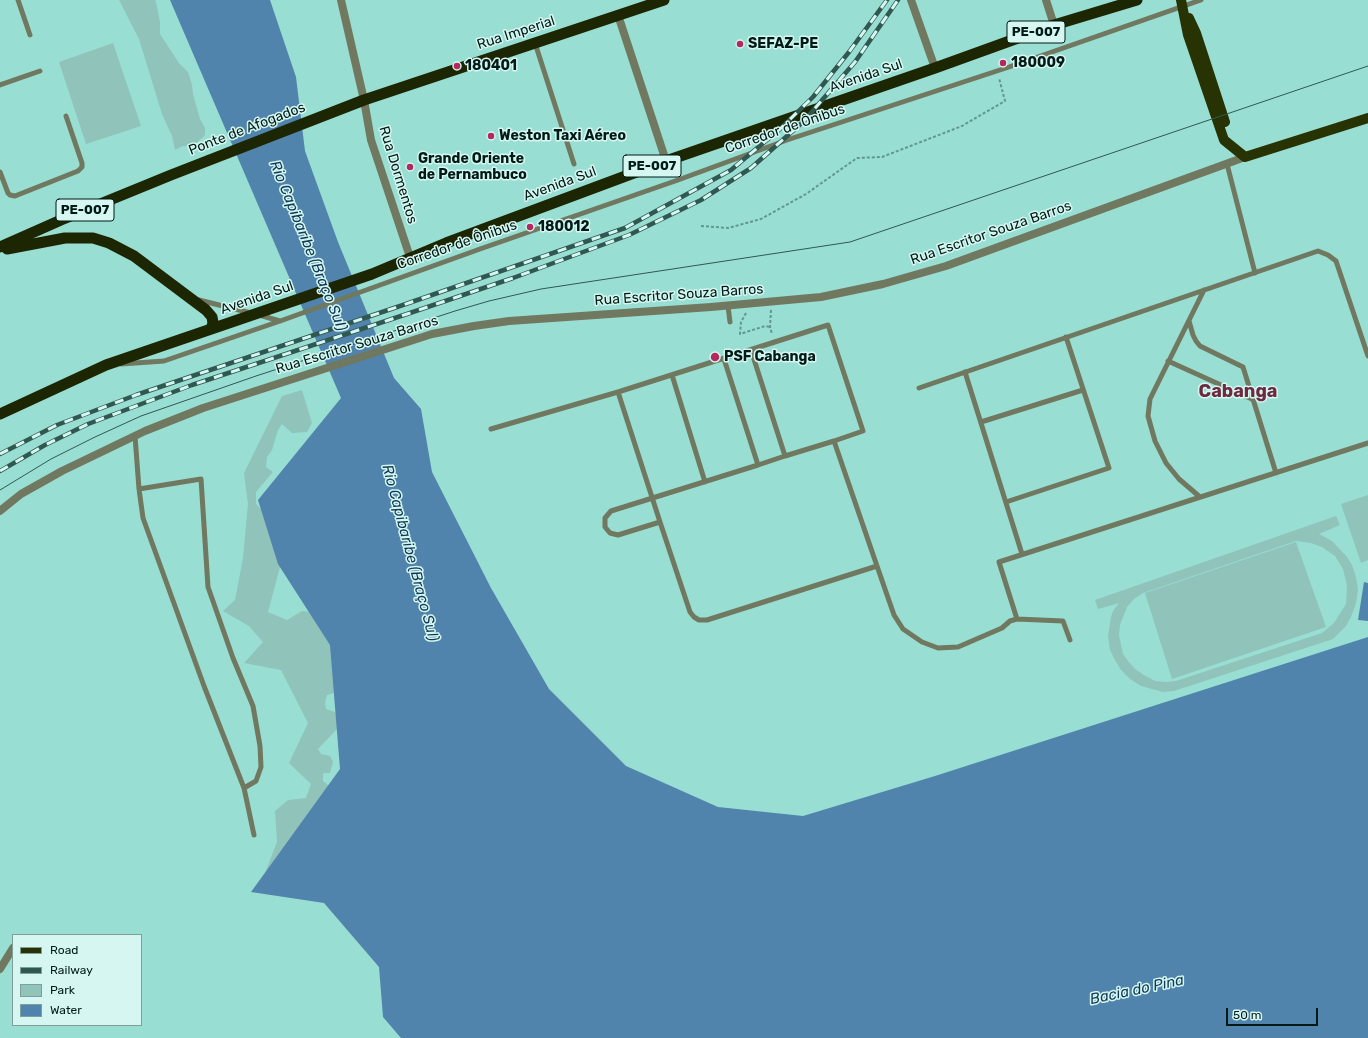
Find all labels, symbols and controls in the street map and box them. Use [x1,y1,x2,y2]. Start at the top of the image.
street label: Rua Imperial [475,12,557,54]
road number: PE-007 [1007,21,1065,43]
place label: SEFAZ-PE [748,36,818,52]
marker: SEFAZ-PE [735,39,745,49]
place label: 180009 [1011,55,1065,71]
street label: Avenida Sul [827,56,905,96]
place label: 180401 [465,58,517,74]
marker: 180009 [998,58,1008,68]
marker: 180401 [452,61,462,71]
street label: Ponte de Afogados [186,99,308,159]
street label: Corredor de Ônibus [723,101,847,157]
street label: Rua Dormentos [375,124,421,226]
place label: Weston Taxi Aéreo [499,128,626,144]
marker: Weston Taxi Aéreo [486,131,496,141]
place label: Grande Oriente de Pernambuco [418,151,527,184]
road number: PE-007 [623,155,681,177]
water label: Rio Capibaribe (Braço Sul) [265,158,351,334]
marker: Grande Oriente de Pernambuco [405,162,415,172]
street label: Avenida Sul [521,163,599,205]
street label: Rua Escritor Souza Barros [908,197,1074,269]
road number: PE-007 [56,199,114,221]
street label: Corredor de Ônibus [395,217,519,273]
place label: 180012 [538,219,590,235]
marker: 180012 [525,222,535,232]
street label: Avenida Sul [218,278,296,318]
street label: Rua Escritor Souza Barros [594,281,764,309]
street label: Rua Escritor Souza Barros [274,312,440,378]
place label: PSF Cabanga [724,349,816,365]
marker: PSF Cabanga [709,351,721,363]
district label: Cabanga [1199,381,1277,403]
water label: Rio Capibaribe (Braço Sul) [378,463,442,643]
legend [12,934,142,1026]
text: Road [50,943,78,957]
text: Railway [50,963,93,977]
water label: Bacia do Pina [1088,971,1186,1009]
text: Park [50,983,75,997]
scale bar [1228,1000,1320,1026]
text: Water [50,1003,82,1017]
text: 50 m [1233,1008,1261,1022]

